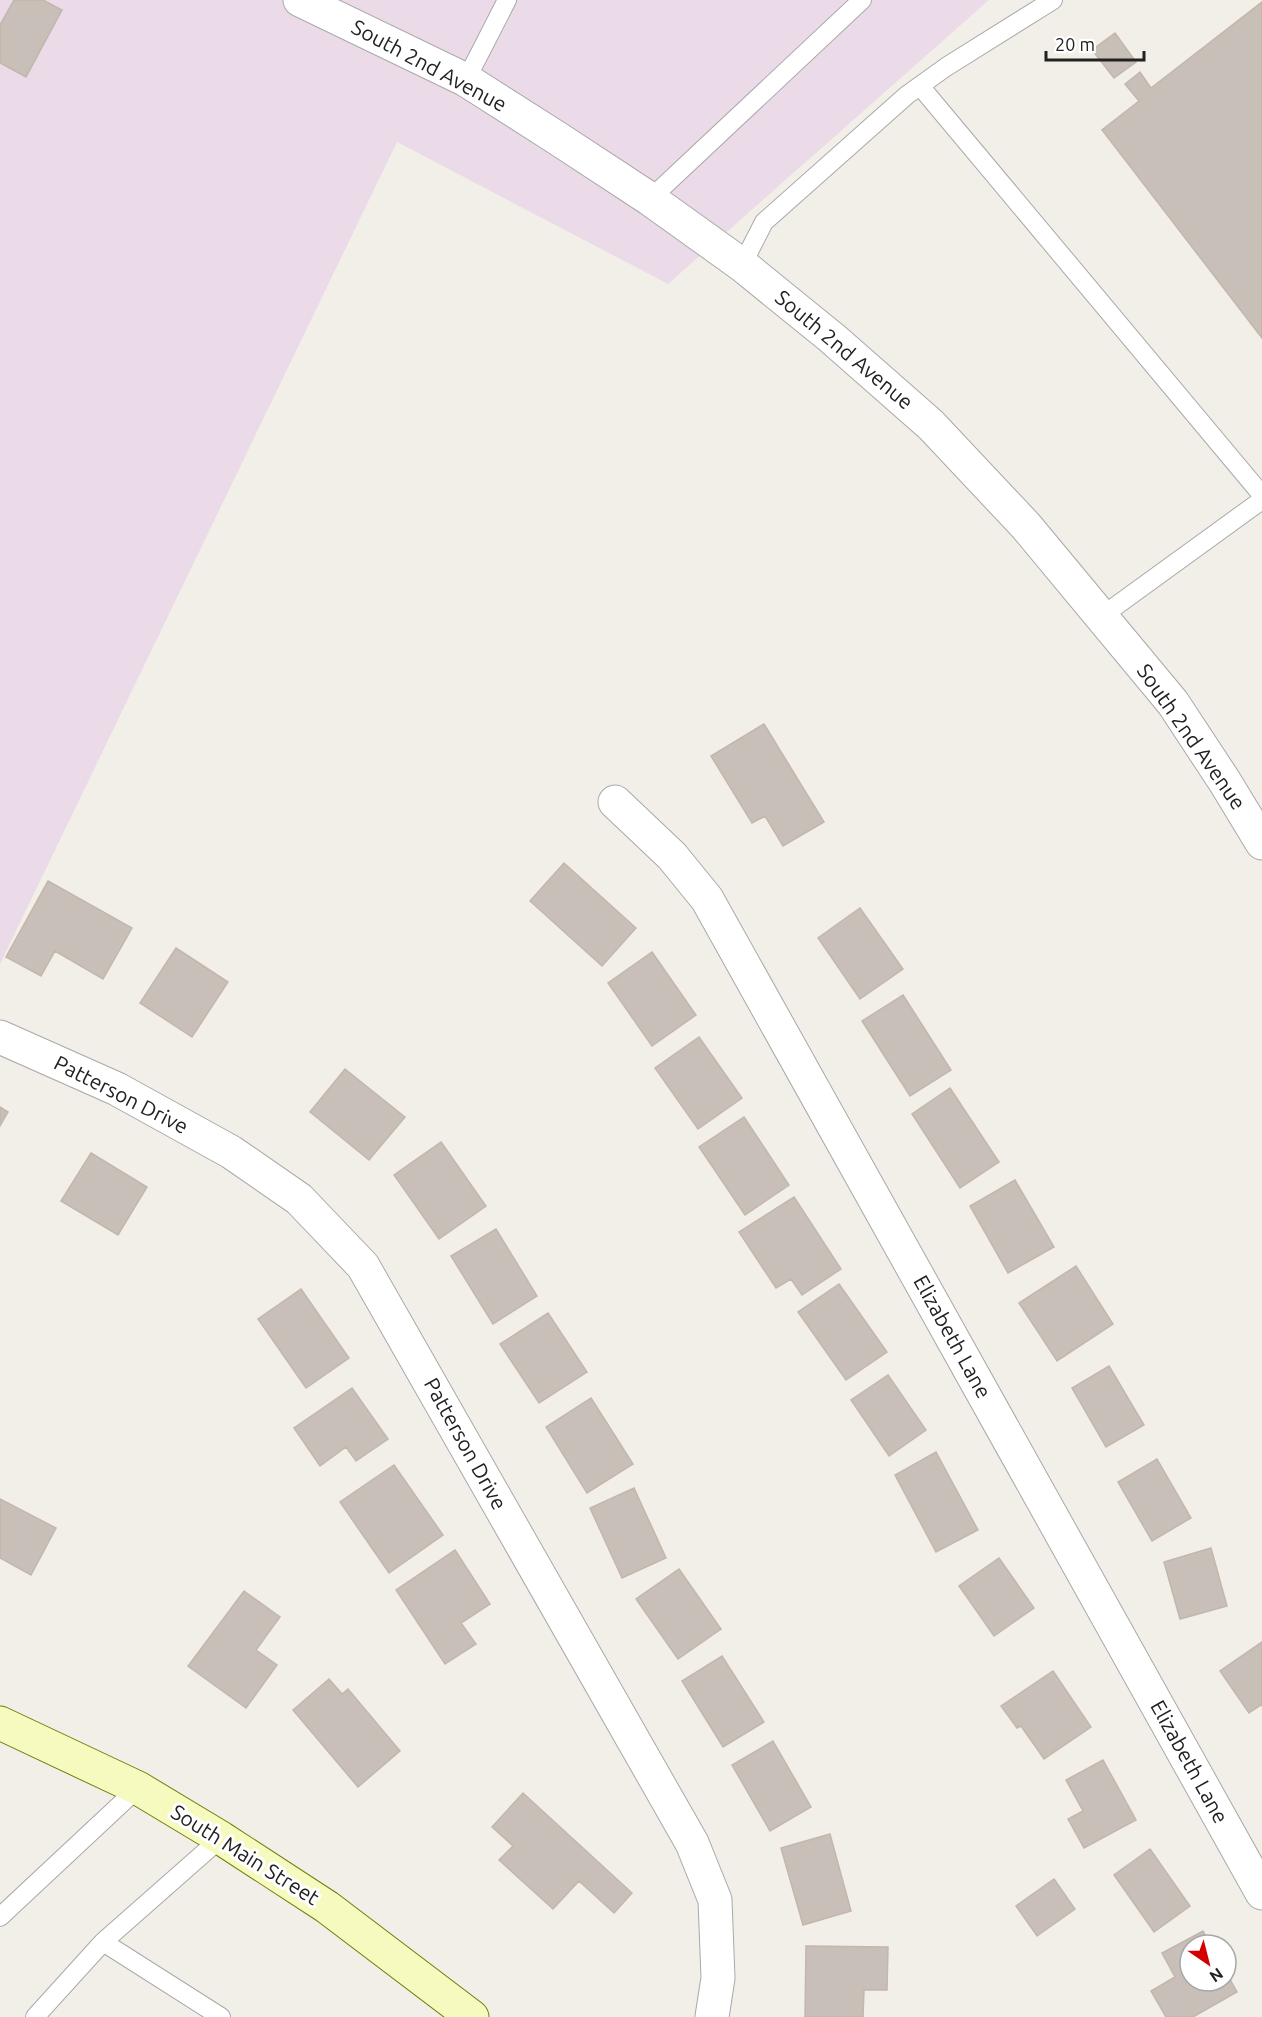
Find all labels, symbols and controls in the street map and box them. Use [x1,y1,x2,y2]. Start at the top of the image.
street label: South 2nd Avenue [348,14,511,116]
scale bar [1046,24,1144,62]
text: 20 m [1055,34,1095,54]
street label: South 2nd Avenue [771,285,918,414]
street label: South 2nd Avenue [1133,659,1251,814]
street label: Patterson Drive [51,1050,192,1138]
street label: Elizabeth Lane [909,1271,997,1402]
street label: Patterson Drive [420,1373,512,1514]
street label: Elizabeth Lane [1146,1696,1234,1827]
street label: South Main Street [167,1799,324,1909]
north arrow [1178,1933,1238,1993]
text: N [1207,1964,1227,1986]

